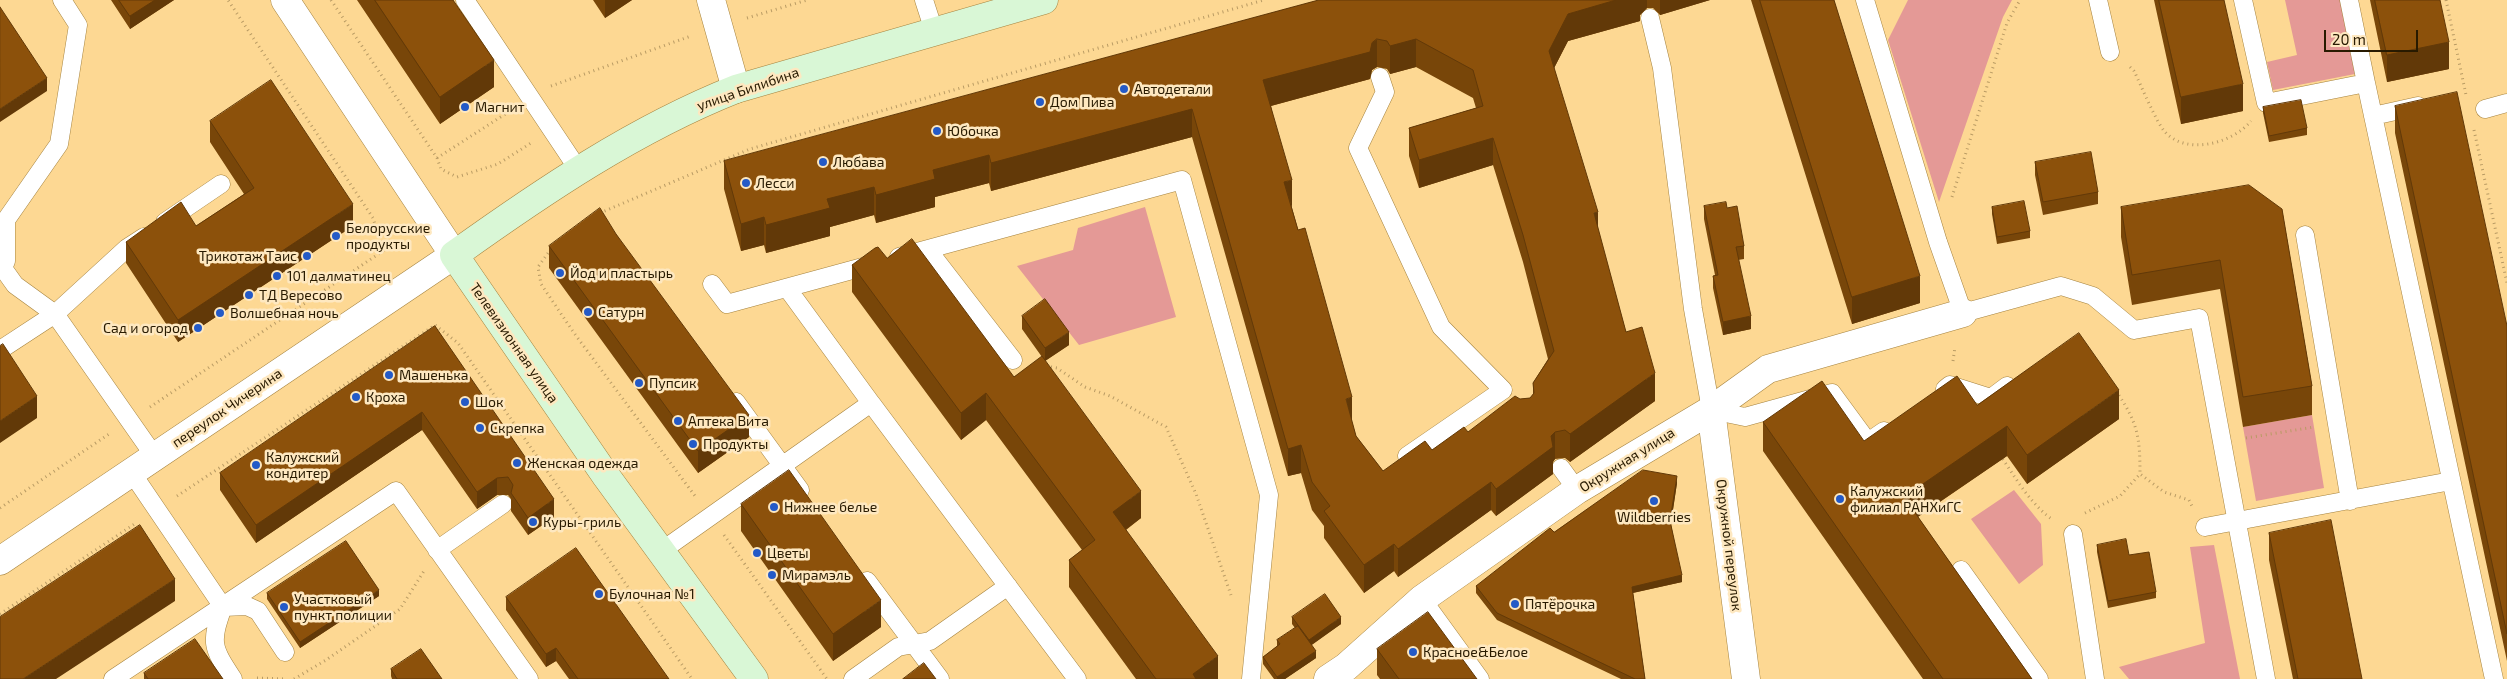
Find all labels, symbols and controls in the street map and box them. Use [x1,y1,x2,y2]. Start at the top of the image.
scale bar [2327,20,2421,52]
text: 20 m [2332,30,2366,48]
street label: улица Билибина [695,64,801,114]
place label: Автодетали [1134,81,1211,97]
marker: Автодетали [1118,83,1130,95]
place label: Дом Пива [1050,94,1114,110]
marker: Дом Пива [1034,96,1046,108]
place label: Магнит [475,99,525,115]
marker: Магнит [459,101,471,113]
place label: Юбочка [947,123,999,139]
marker: Юбочка [931,125,943,137]
place label: Любава [833,154,884,170]
marker: Любава [817,156,829,168]
place label: Лесси [756,175,795,191]
marker: Лесси [740,177,752,189]
place label: Белорусские продукты [346,220,430,252]
marker: Белорусские продукты [330,230,342,242]
place label: Трикотаж Таис [199,248,297,264]
marker: Трикотаж Таис [301,250,313,262]
place label: Йод и пластырь [570,265,673,281]
marker: Йод и пластырь [554,267,566,279]
place label: 101 далматинец [287,268,391,284]
marker: 101 далматинец [271,270,283,282]
street label: Телевизионная улица [466,280,562,406]
place label: ТД Вересово [259,287,342,303]
marker: ТД Вересово [243,289,255,301]
place label: Сатурн [598,304,644,320]
place label: Волшебная ночь [230,305,339,321]
marker: Сатурн [582,306,594,318]
marker: Волшебная ночь [214,307,226,319]
place label: Сад и огород [103,320,188,336]
marker: Сад и огород [192,322,204,334]
street label: переулок Чичерина [169,365,285,451]
place label: Машенька [399,367,468,383]
marker: Машенька [383,369,395,381]
place label: Пупсик [649,375,696,391]
marker: Пупсик [633,377,645,389]
place label: Кроха [366,389,406,405]
marker: Кроха [350,391,362,403]
place label: Шок [475,394,504,410]
marker: Шок [459,396,471,408]
place label: Аптека Вита [688,413,769,429]
marker: Аптека Вита [672,415,684,427]
place label: Скрепка [490,420,544,436]
marker: Скрепка [474,422,486,434]
street label: Окружная улица [1576,424,1678,496]
place label: Продукты [703,436,768,452]
marker: Продукты [687,438,699,450]
place label: Калужский кондитер [266,449,339,482]
place label: Женская одежда [527,455,639,471]
marker: Женская одежда [511,457,523,469]
marker: Калужский кондитер [250,459,262,471]
street label: Окружной переулок [1713,478,1745,612]
place label: Калужский филиал РАНХиГС [1850,483,1961,516]
marker: Калужский филиал РАНХиГС [1834,493,1846,505]
marker: Wildberries [1648,495,1660,507]
place label: Нижнее белье [784,499,877,515]
marker: Нижнее белье [768,501,780,513]
place label: Wildberries [1617,509,1691,525]
place label: Куры-гриль [543,514,621,530]
marker: Куры-гриль [527,516,539,528]
place label: Цветы [767,545,809,561]
marker: Цветы [751,547,763,559]
place label: Мирамэль [782,567,851,583]
marker: Мирамэль [766,569,778,581]
place label: Булочная №1 [609,586,695,602]
marker: Булочная №1 [593,588,605,600]
place label: Участковый пункт полиции [294,591,392,624]
place label: Пятёрочка [1525,596,1595,612]
marker: Пятёрочка [1509,598,1521,610]
marker: Участковый пункт полиции [278,601,290,613]
place label: Красное&Белое [1423,644,1528,660]
marker: Красное&Белое [1407,646,1419,658]

